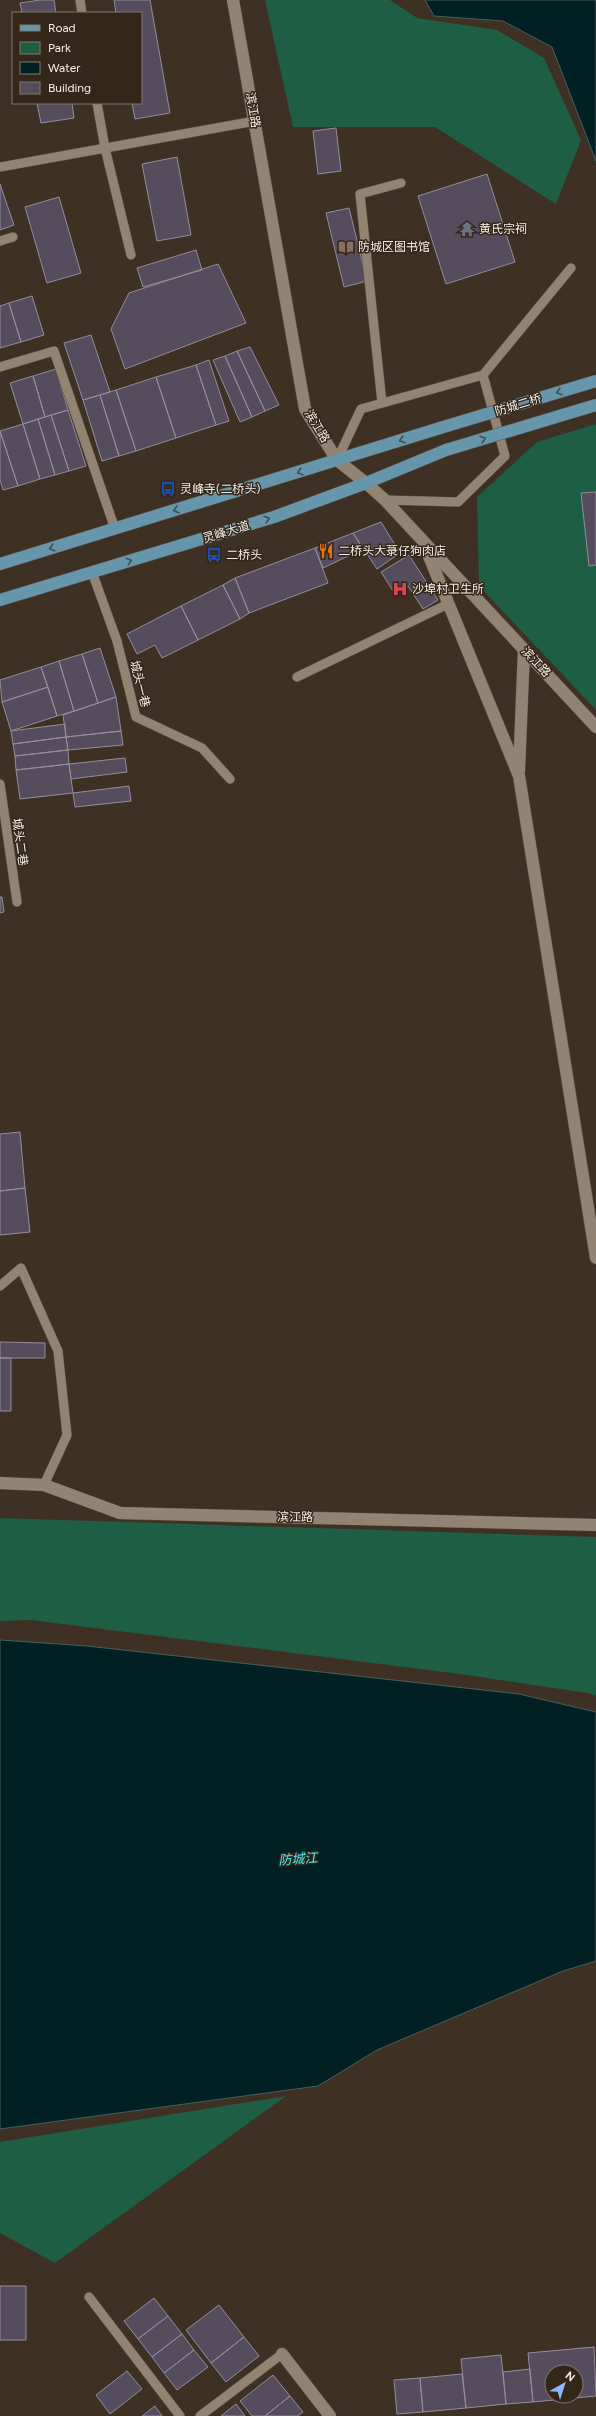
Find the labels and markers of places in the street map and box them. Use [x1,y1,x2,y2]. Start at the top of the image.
temple icon: 黄氏宗祠 [458,220,476,238]
place label: 黄氏宗祠 [479,222,527,236]
library icon: 防城区图书馆 [337,238,355,256]
place label: 防城区图书馆 [358,240,430,254]
bus stop icon: 灵峰寺(二桥头) [159,480,177,498]
place label: 灵峰寺(二桥头) [180,482,260,496]
restaurant icon: 二桥头大菉仔狗肉店 [317,542,335,560]
place label: 二桥头大菉仔狗肉店 [338,544,446,558]
bus stop icon: 二桥头 [205,546,223,564]
place label: 二桥头 [226,548,262,562]
hospital icon: 沙埠村卫生所 [391,580,409,598]
place label: 沙埠村卫生所 [412,582,484,596]

